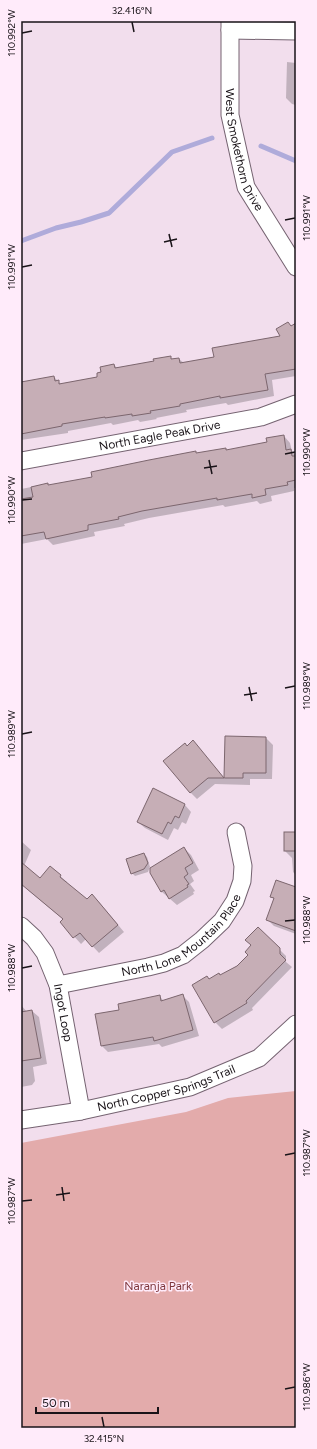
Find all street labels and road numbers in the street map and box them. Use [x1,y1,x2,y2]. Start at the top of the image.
street label: West Smokethorn Drive [223,88,266,214]
street label: North Eagle Peak Drive [98,418,222,454]
street label: North Lone Mountain Place [120,892,244,979]
street label: Ingot Loop [51,983,75,1043]
street label: North Copper Springs Trail [96,1062,237,1114]

